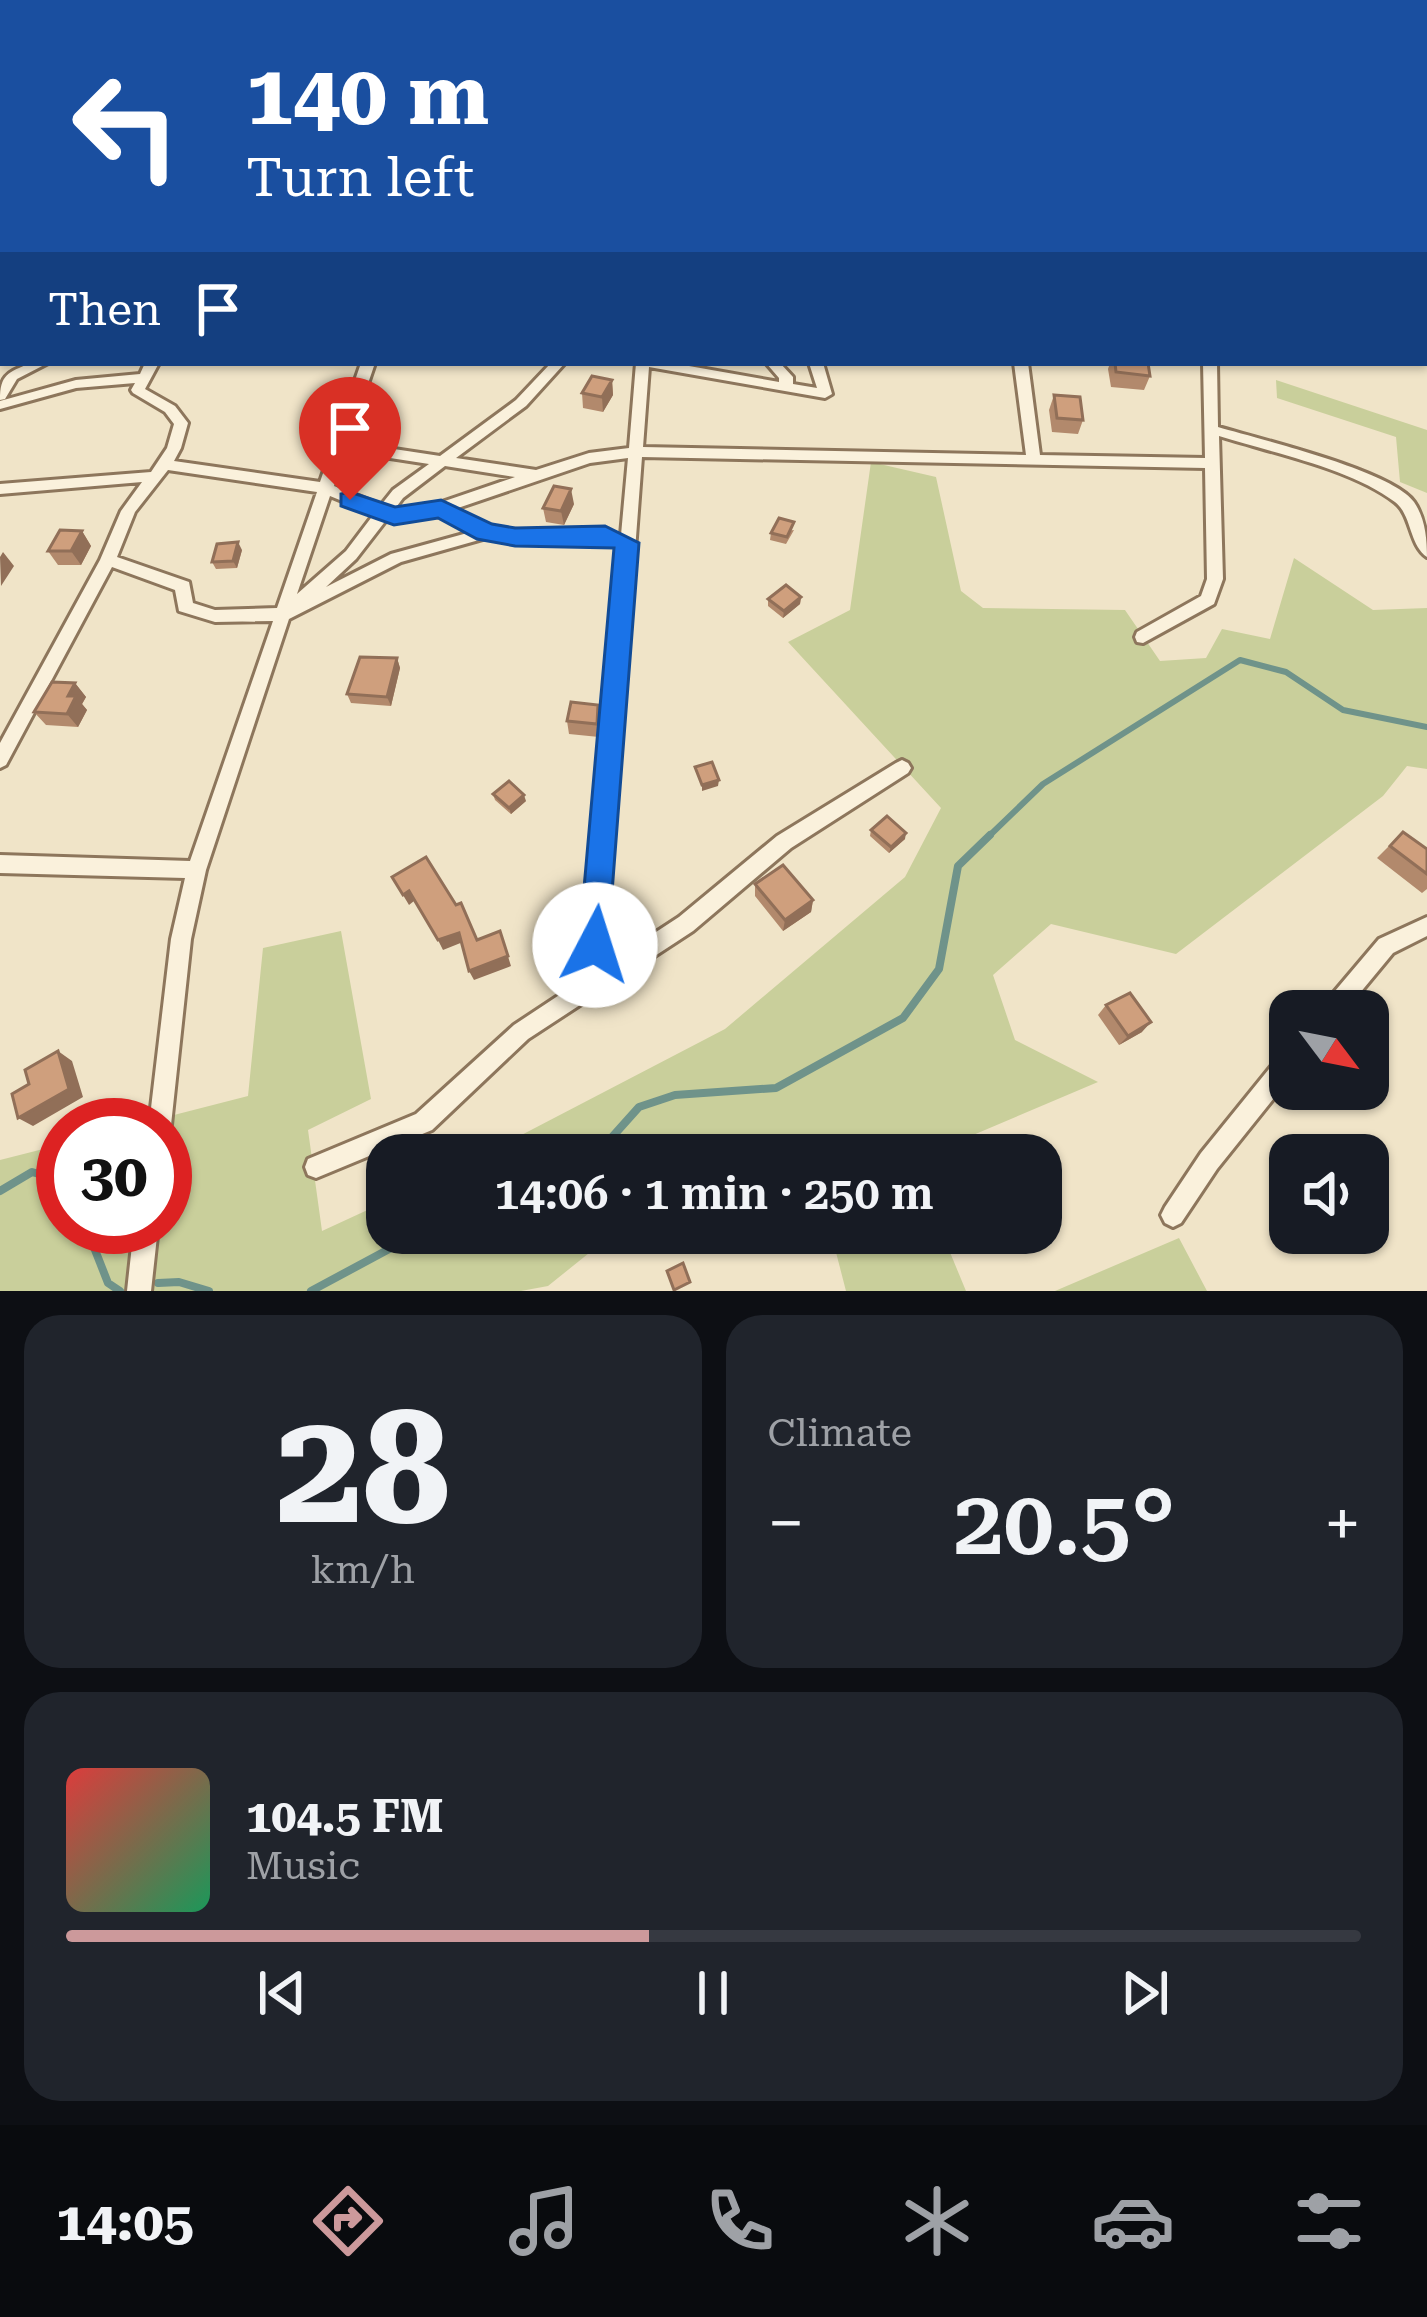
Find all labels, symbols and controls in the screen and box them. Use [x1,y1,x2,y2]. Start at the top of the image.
text: 140 m [246,46,489,144]
icon: left [48,48,204,204]
text: Turn left [246,146,474,209]
icon: arrive [185,276,251,342]
text: Then [48,283,161,336]
pin [299,377,401,500]
icon: arrive [317,395,383,461]
position arrow [532,882,658,1008]
north arrow [1269,990,1389,1110]
map controls [1269,990,1389,1254]
speed limit sign: 30 [36,1098,192,1254]
button: sound [1269,1134,1389,1254]
text: 14:06 · 1 min · 250 m [494,1167,934,1220]
text: 28 [275,1377,450,1560]
text: Climate [768,1410,912,1456]
text: 20.5° [953,1471,1175,1576]
text: − [768,1485,804,1562]
text: + [1324,1485,1361,1562]
text: km/h [311,1547,415,1593]
text: 104.5 FM [246,1790,444,1843]
text: Music [246,1843,360,1889]
icon: previous [249,1960,315,2026]
icon: pause [680,1960,746,2026]
icon: next [1112,1960,1178,2026]
icon: directions [306,2179,390,2263]
icon: music [502,2179,586,2263]
icon: phone [698,2179,782,2263]
icon: climate [895,2179,979,2263]
icon: car [1091,2179,1175,2263]
icon: filters [1287,2179,1371,2263]
text: 14:05 [56,2190,194,2253]

